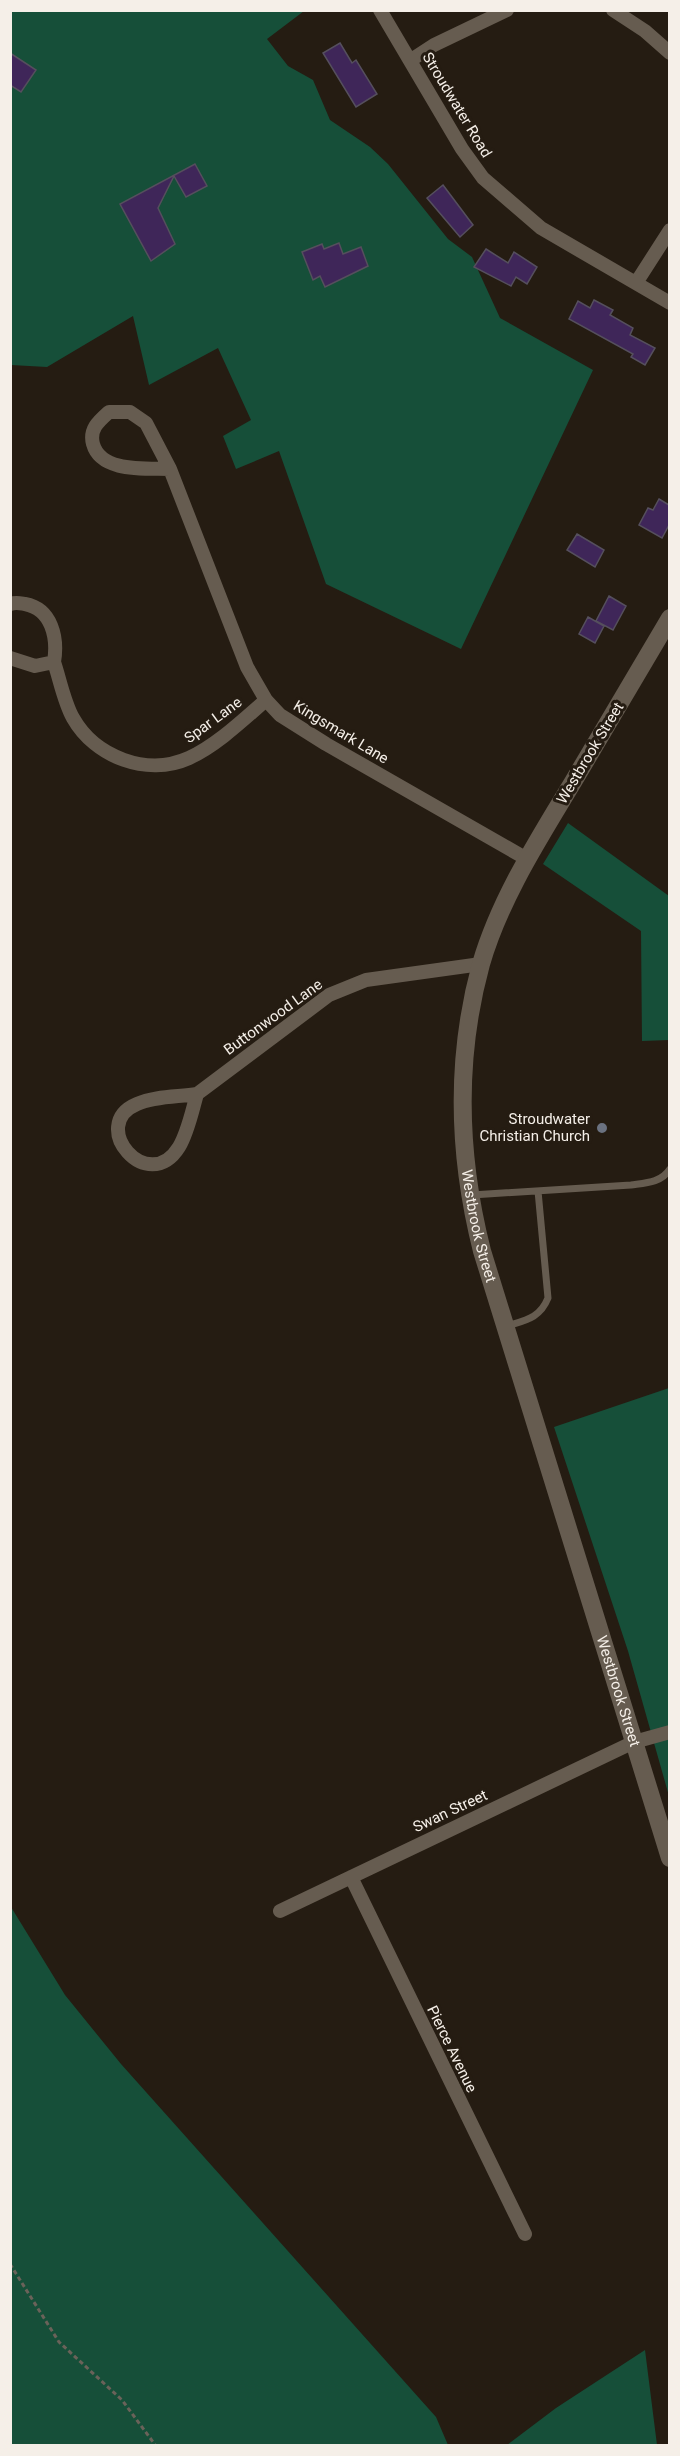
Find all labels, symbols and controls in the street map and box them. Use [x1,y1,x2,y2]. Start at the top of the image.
street label: Stroudwater Road [418,49,496,161]
street label: Spar Lane [181,693,245,747]
street label: Kingsmark Lane [290,697,392,767]
street label: Westbrook Street [553,699,627,807]
street label: Buttonwood Lane [220,975,326,1059]
place label: Stroudwater Christian Church [479,1110,590,1145]
marker: Stroudwater Christian Church [595,1121,609,1135]
street label: Westbrook Street [458,1168,500,1285]
street label: Westbrook Street [593,1633,644,1749]
street label: Swan Street [410,1786,490,1836]
street label: Pierce Avenue [423,2003,481,2095]

